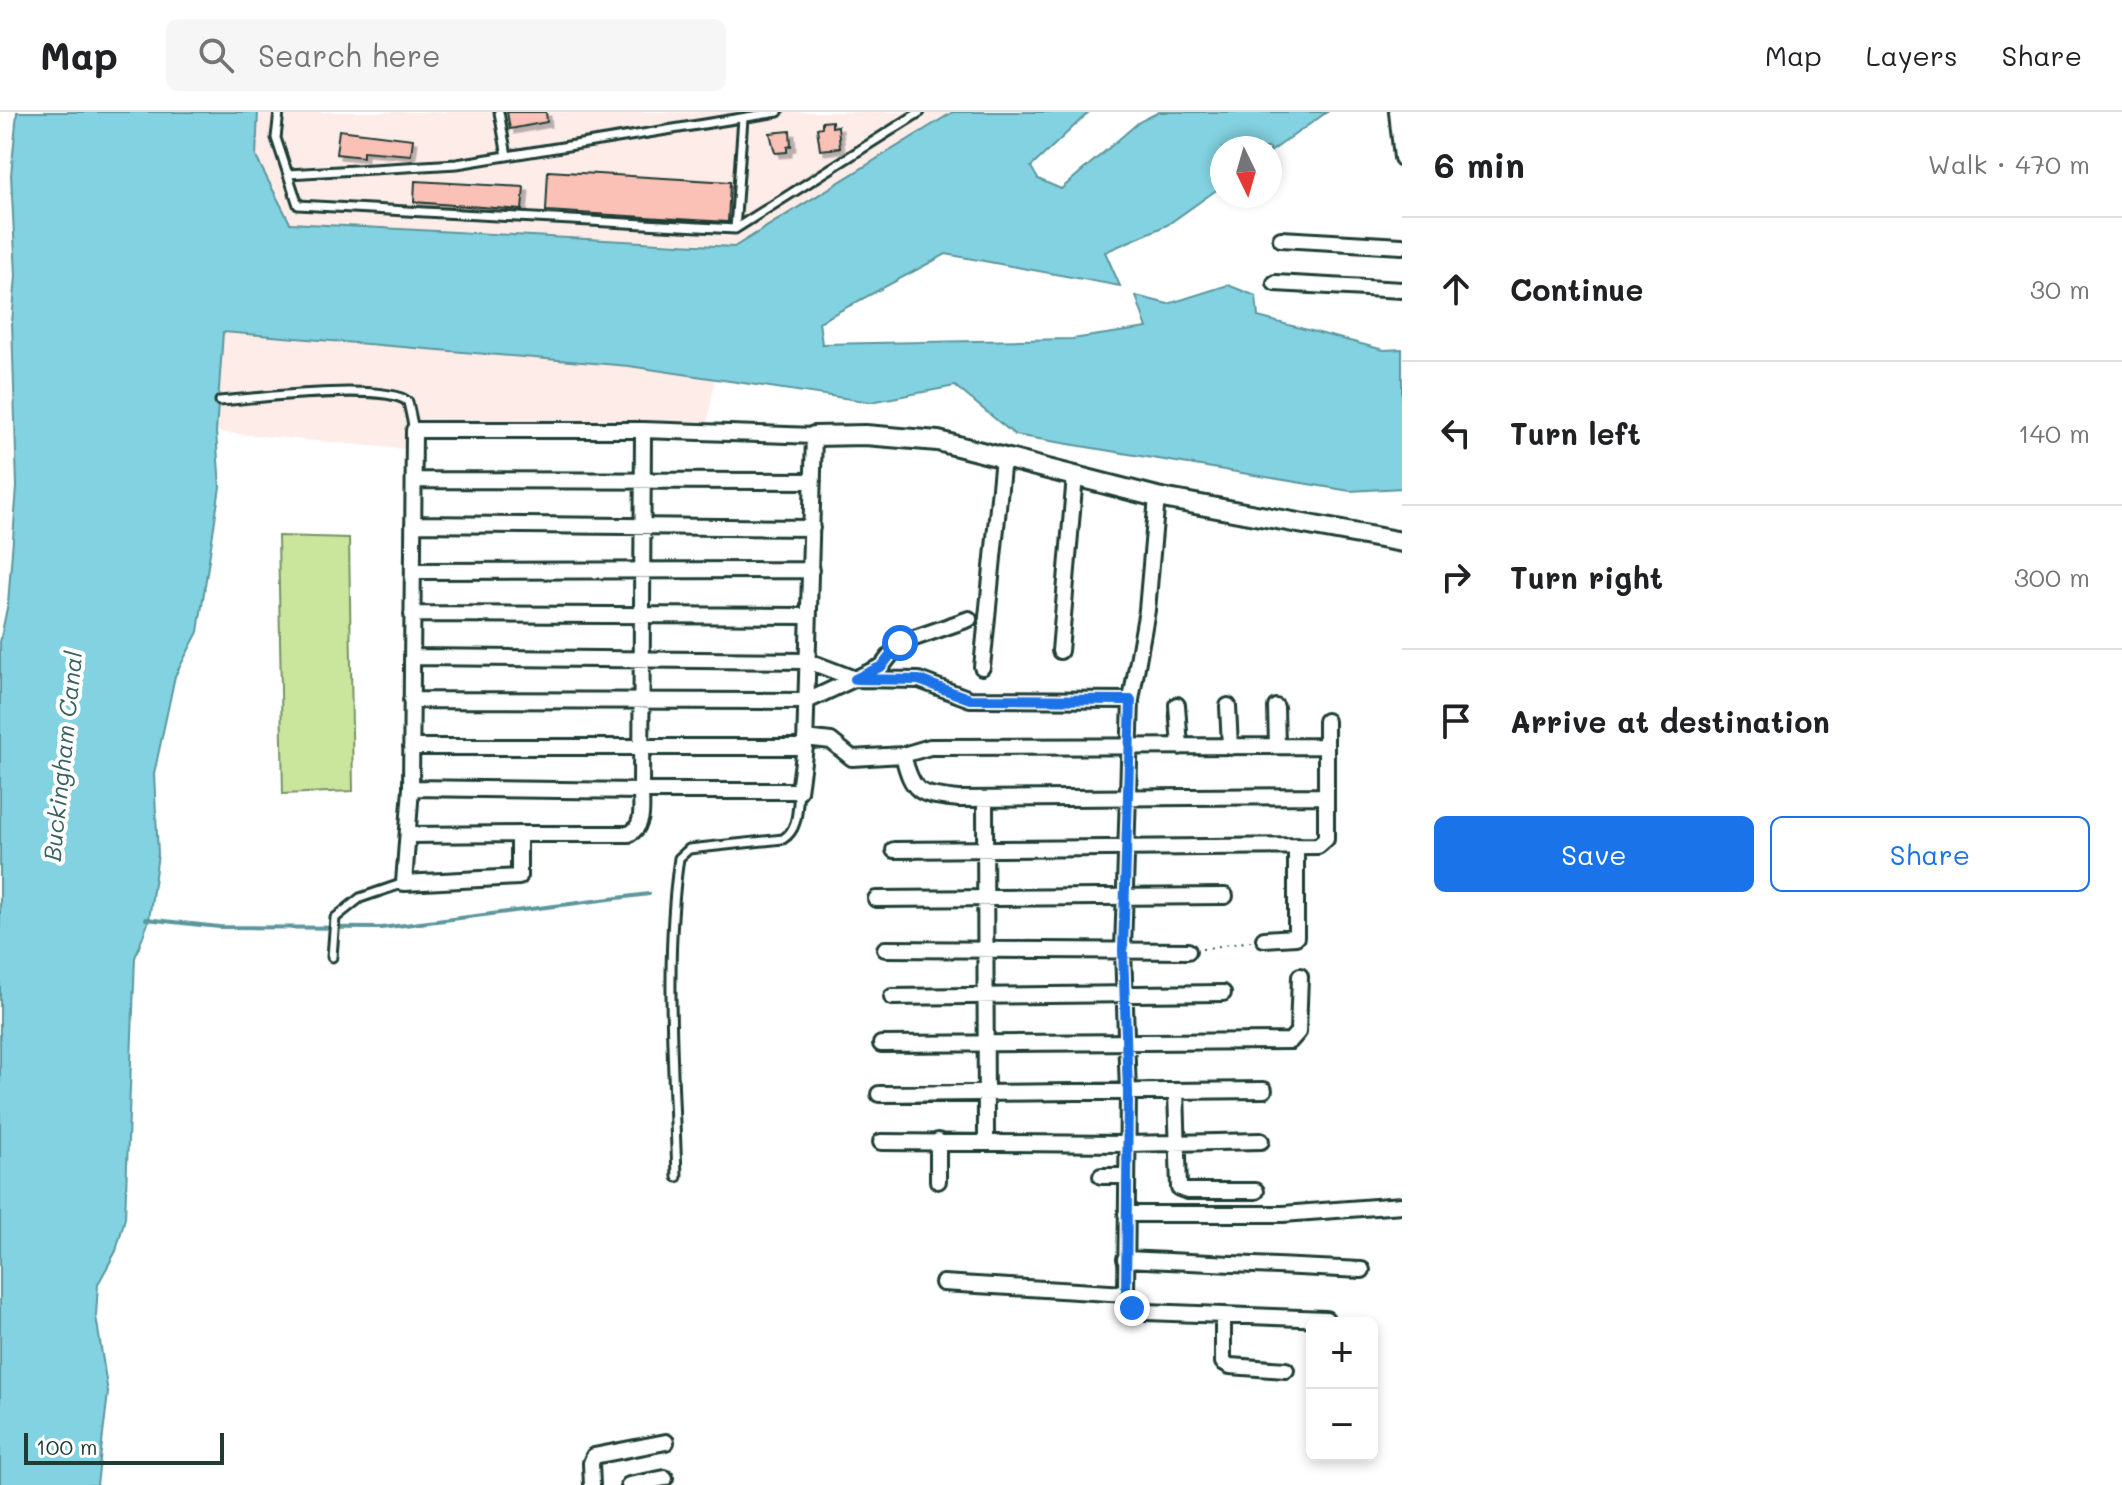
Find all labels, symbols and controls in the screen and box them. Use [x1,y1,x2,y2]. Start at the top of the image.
search box [166,19,726,91]
text: Map [40,30,118,80]
icon: search [194,33,238,77]
text: Search here [258,35,441,75]
text: Map [1765,37,1822,73]
text: Layers [1866,37,1958,73]
text: Share [2002,37,2082,73]
north arrow [1210,136,1282,208]
text: 6 min [1434,142,1525,187]
text: Walk · 470 m [1928,147,2090,181]
icon: ahead [1434,267,1478,311]
text: Continue [1510,269,1643,309]
text: 30 m [2030,272,2090,306]
icon: left [1434,411,1478,455]
text: Turn left [1510,413,1641,453]
text: 140 m [2018,416,2090,450]
icon: right [1434,555,1478,599]
text: Turn right [1510,557,1663,597]
text: 300 m [2014,560,2090,594]
route start [882,625,918,661]
water label: Buckingham Canal [36,649,88,863]
icon: arrive [1434,699,1478,743]
text: Arrive at destination [1510,701,1830,741]
button: Save [1434,816,1754,892]
button: Share [1770,816,2090,892]
route end [1114,1290,1150,1326]
map controls [1306,1317,1378,1461]
button: + [1306,1317,1378,1389]
button: − [1306,1389,1378,1461]
scale bar [24,1429,224,1465]
text: 100 m [36,1432,98,1461]

